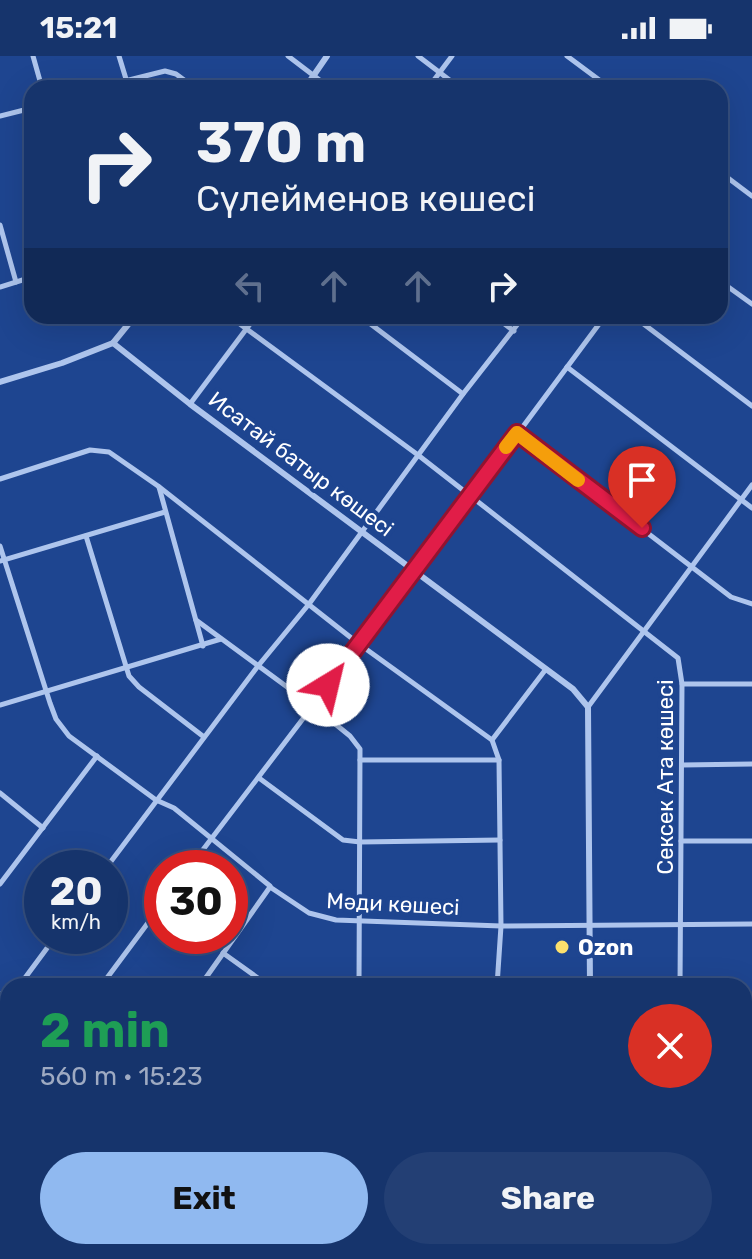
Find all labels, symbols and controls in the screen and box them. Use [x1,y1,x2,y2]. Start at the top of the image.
text: 15:21 [40,10,117,46]
text: 370 m [196,110,366,176]
icon: right [64,112,168,216]
text: Сүлейменов көшесі [196,177,535,220]
icon: left [228,264,272,308]
icon: ahead [312,264,356,308]
icon: ahead [396,264,440,308]
icon: right [480,264,524,308]
street label: Исатай батыр көшесі [203,386,399,542]
pin [608,446,676,528]
icon: arrive [620,458,664,502]
position arrow [286,643,370,727]
street label: Сексек Ата көшесі [652,680,679,874]
speed limit sign: 30 [144,850,248,954]
text: 20 [49,868,103,915]
street label: Мәди көшесі [326,887,460,921]
text: km/h [51,910,101,934]
place label: Ozon [578,934,633,961]
marker: Ozon [553,938,571,956]
text: 2 min [40,1002,170,1059]
button: close [628,1004,712,1088]
text: 560 m · 15:23 [40,1061,203,1092]
button: Exit [40,1152,368,1244]
button: Share [384,1152,712,1244]

